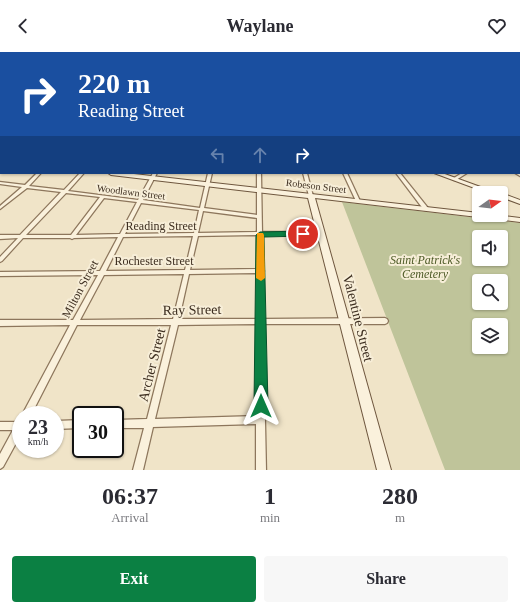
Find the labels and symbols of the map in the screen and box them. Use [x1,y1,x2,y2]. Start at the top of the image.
street label: Robeson Street [285,177,347,195]
street label: Woodlawn Street [96,182,166,202]
north arrow [472,186,508,222]
pin [286,217,320,251]
street label: Reading Street [126,219,197,233]
park label: Saint Patrick's Cemetery [390,253,460,281]
street label: Rochester Street [115,254,194,268]
street label: Milton Street [59,257,101,320]
street label: Valentine Street [340,273,376,363]
street label: Ray Street [163,302,222,318]
street label: Archer Street [136,327,168,403]
position arrow [240,385,282,427]
speed limit sign: 30 [72,406,124,458]

